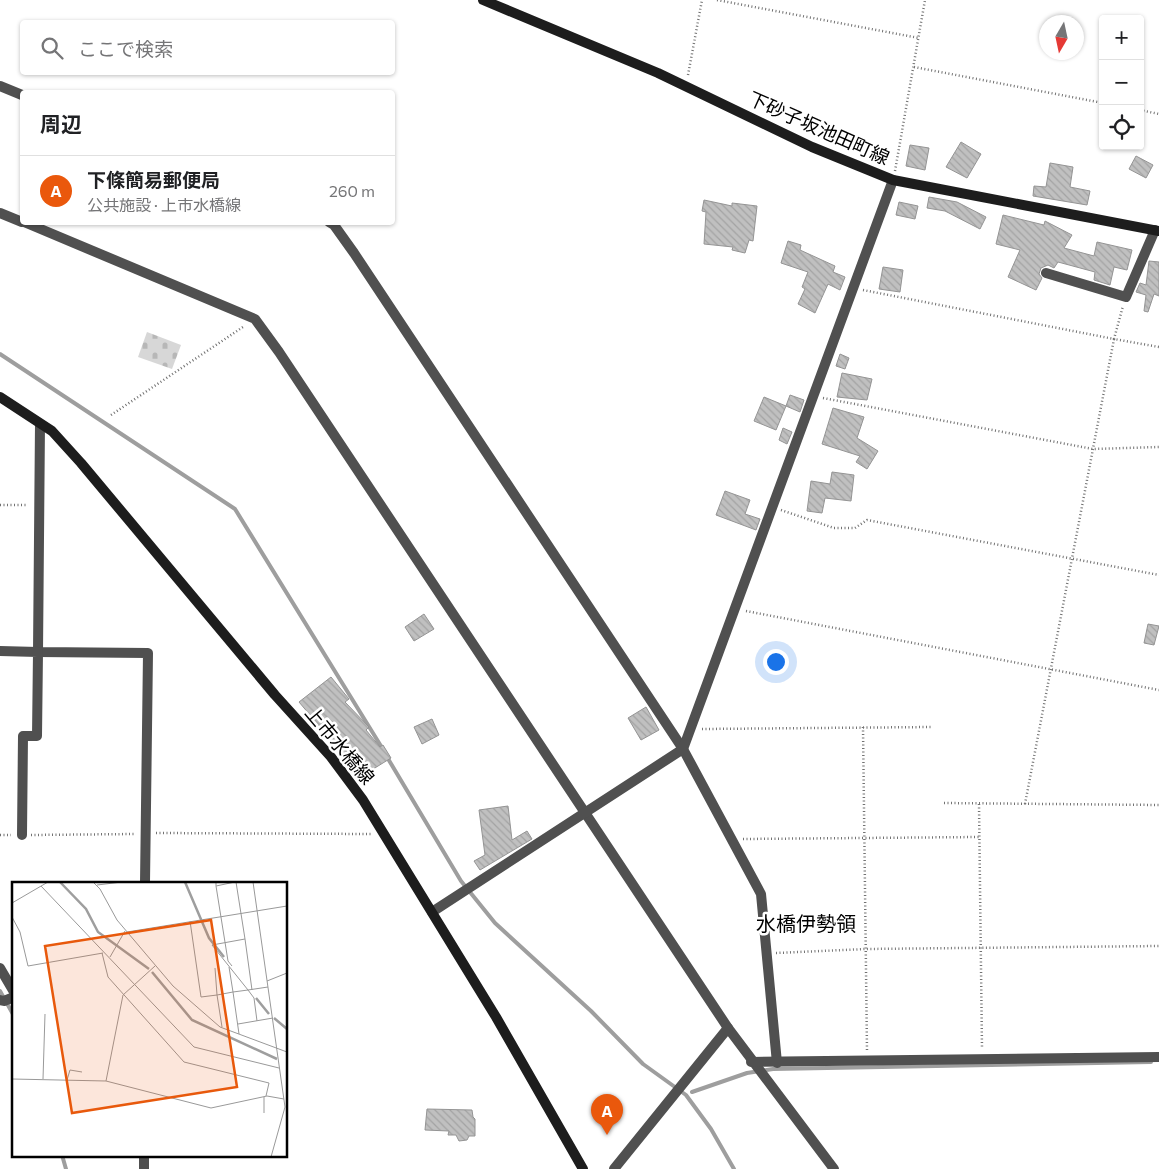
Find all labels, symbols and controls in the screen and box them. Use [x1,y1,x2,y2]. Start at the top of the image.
north arrow [1039,15,1084,60]
map controls [1099,15,1144,150]
button: + [1099,15,1144,60]
search box [20,20,395,75]
icon: search [38,34,66,62]
text: ここで検索 [78,37,173,60]
button: − [1099,60,1144,105]
street label: 下砂子坂池田町線 [745,86,893,169]
button: locate [1099,105,1144,150]
text: 周辺 [40,111,82,136]
text: 下條簡易郵便局 [87,168,220,191]
text: A [50,181,62,200]
text: 260 m [329,181,375,200]
text: 公共施設 · 上市水橋線 [87,195,241,214]
your location [763,649,789,675]
street label: 上市水橋線 [301,701,380,788]
inset map [12,882,288,1156]
district label: 水橋伊勢領 [756,911,856,935]
pin: A [591,1094,623,1135]

